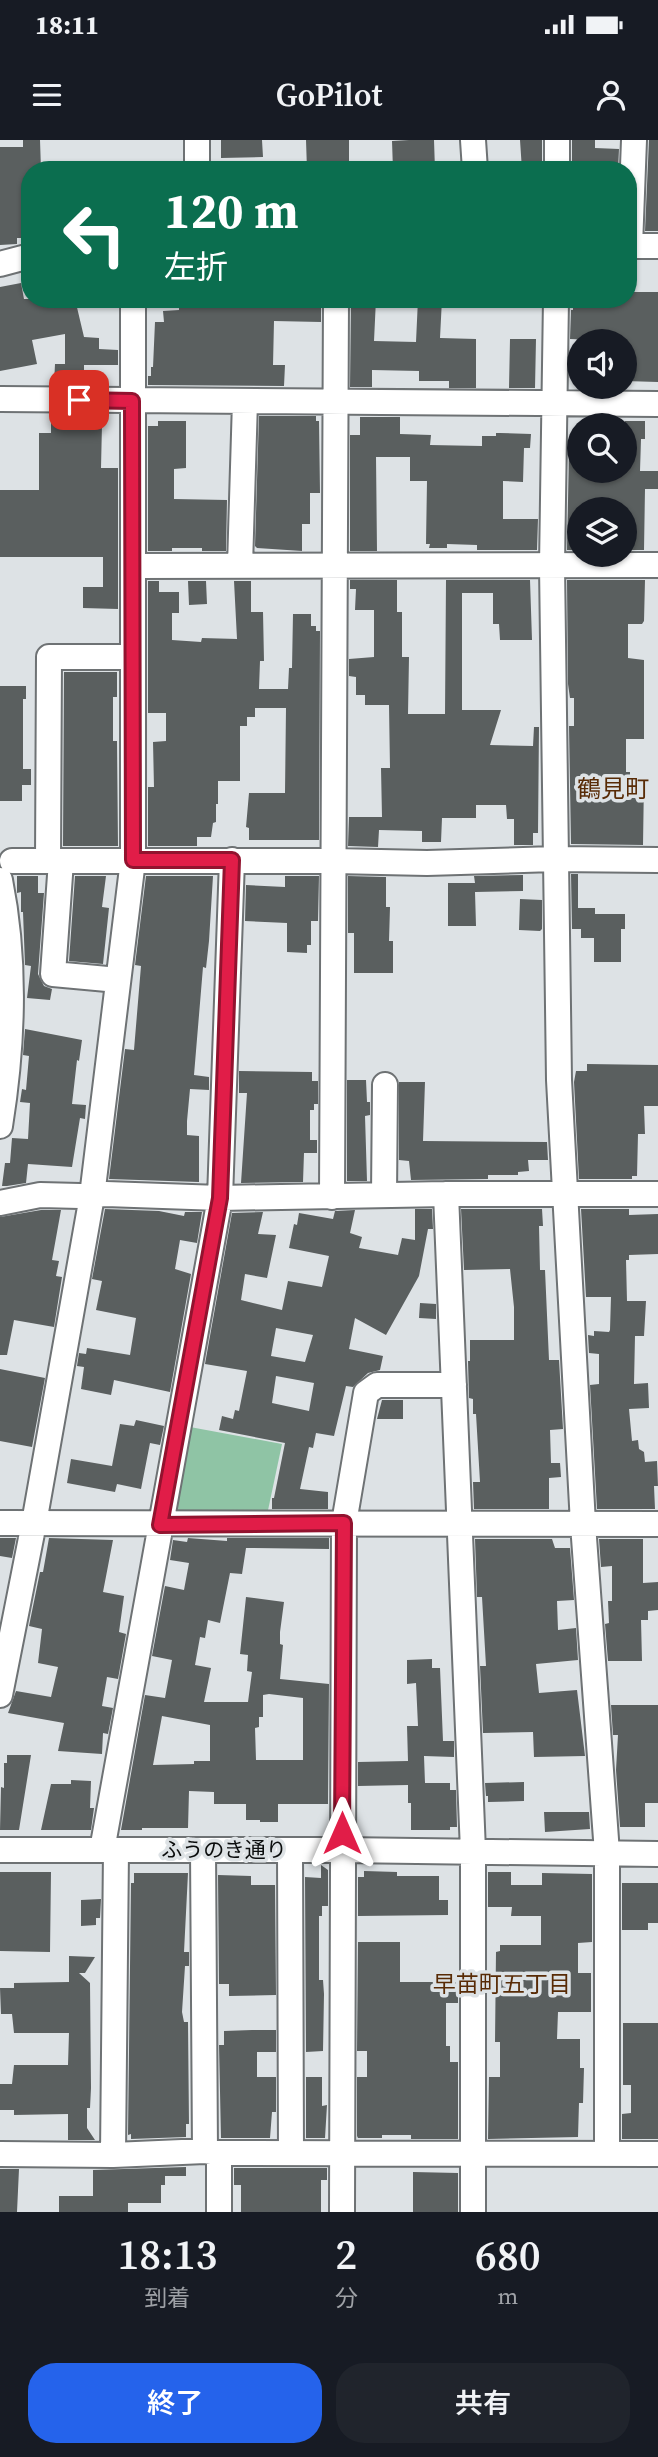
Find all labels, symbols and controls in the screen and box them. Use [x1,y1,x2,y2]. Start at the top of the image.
text: 18:11 [35,7,99,43]
text: GoPilot [276,73,382,117]
icon: menu [28,76,66,114]
icon: person [592,76,630,114]
text: 120 m [164,177,299,244]
icon: left [49,189,140,280]
text: 左折 [164,245,228,289]
map controls [567,329,637,567]
button: sound [567,329,637,399]
pin [49,370,109,430]
icon: arrive [60,381,98,419]
button: search [567,413,637,483]
button: layers [567,497,637,567]
district label: 鶴見町 [577,772,649,805]
position arrow [305,1796,379,1870]
street label: ふうのき通り [161,1835,287,1864]
district label: 早苗町五丁目 [433,1968,571,2000]
text: 18:13 [117,2225,217,2283]
text: 2 [335,2225,357,2283]
text: 680 [475,2226,541,2284]
text: m [497,2280,518,2312]
text: 到着 [144,2282,190,2314]
text: 分 [335,2282,358,2314]
button: 終了 [28,2363,322,2443]
button: 共有 [336,2363,630,2443]

